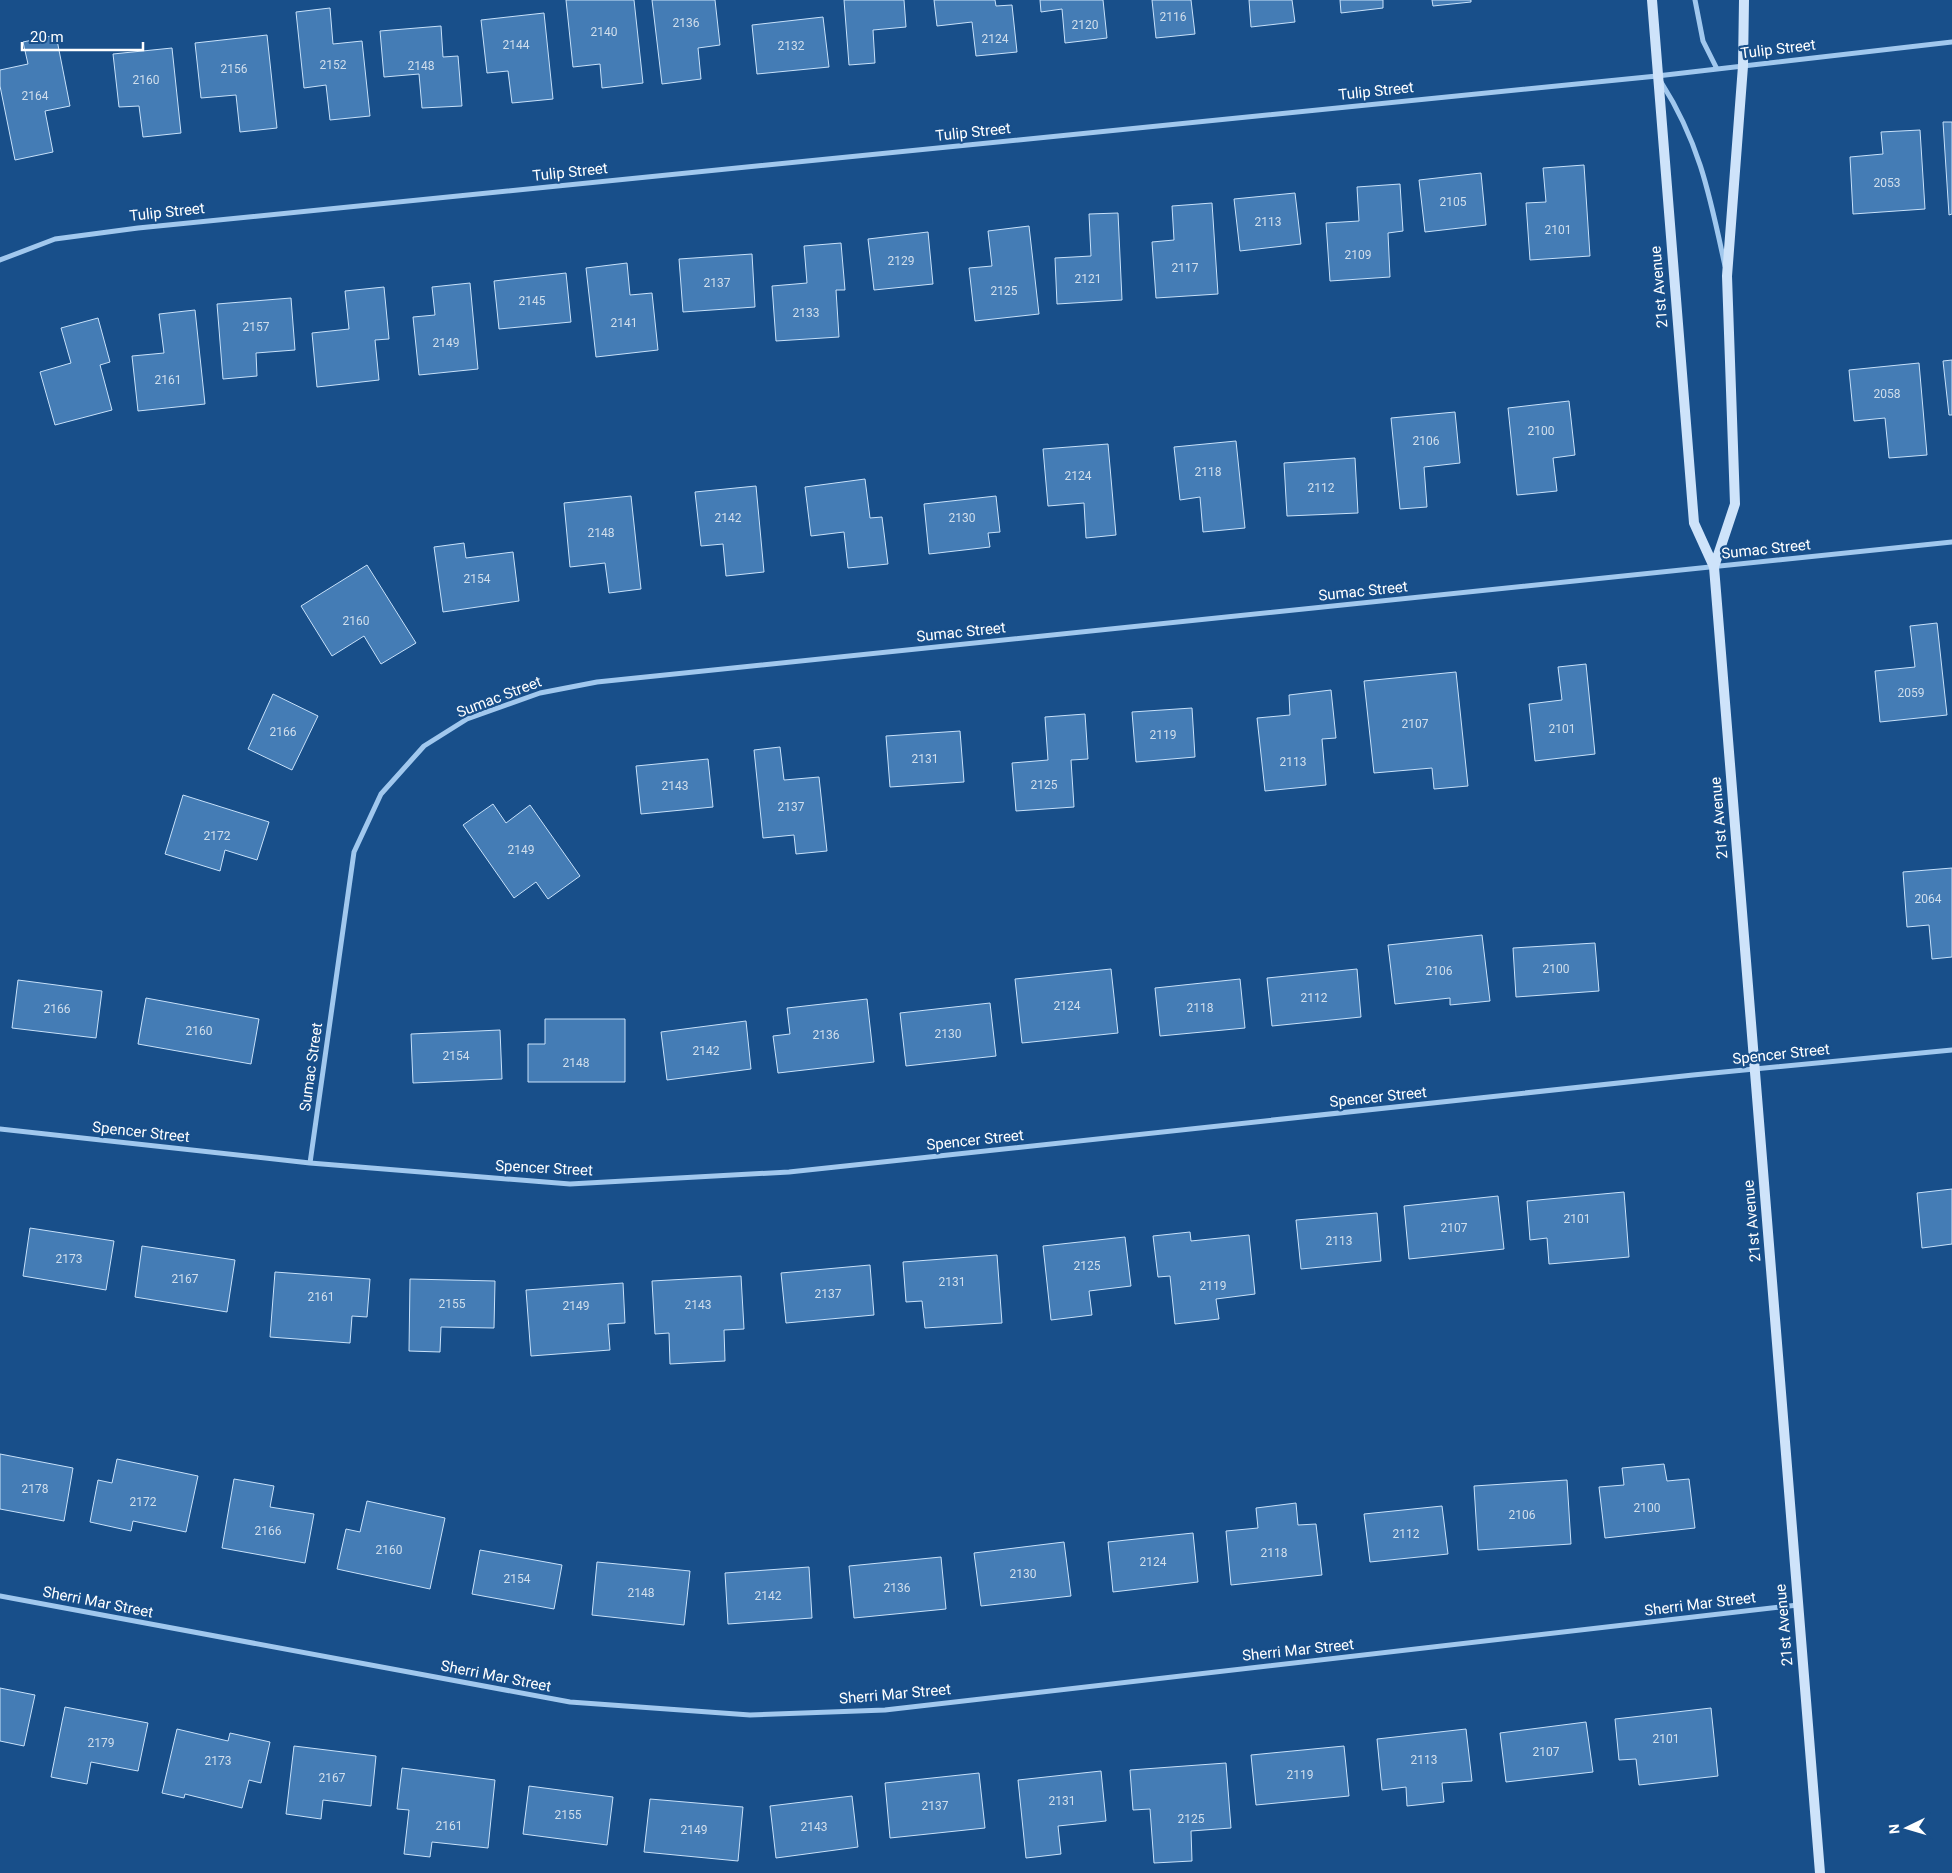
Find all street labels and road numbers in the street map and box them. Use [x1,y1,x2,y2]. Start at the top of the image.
street label: Tulip Street [1739,35,1817,63]
street label: Tulip Street [1337,78,1415,104]
street label: Tulip Street [934,119,1012,145]
street label: Tulip Street [531,159,609,185]
street label: Tulip Street [128,199,206,225]
street label: 21st Avenue [1646,245,1672,329]
street label: Sumac Street [1720,535,1812,563]
street label: Sumac Street [1317,577,1409,605]
street label: Sumac Street [915,618,1007,646]
street label: Sumac Street [454,673,544,721]
street label: 21st Avenue [1706,776,1732,860]
street label: Sumac Street [296,1021,326,1113]
street label: Spencer Street [1731,1040,1831,1068]
street label: Spencer Street [1328,1083,1428,1111]
street label: Spencer Street [91,1118,191,1146]
street label: Spencer Street [925,1126,1025,1154]
street label: Spencer Street [495,1156,593,1180]
street label: 21st Avenue [1739,1179,1765,1263]
street label: Sherri Mar Street [41,1582,155,1622]
street label: 21st Avenue [1771,1583,1797,1667]
street label: Sherri Mar Street [1643,1588,1757,1620]
street label: Sherri Mar Street [1241,1635,1355,1665]
street label: Sherri Mar Street [439,1656,553,1696]
street label: Sherri Mar Street [838,1680,952,1708]

